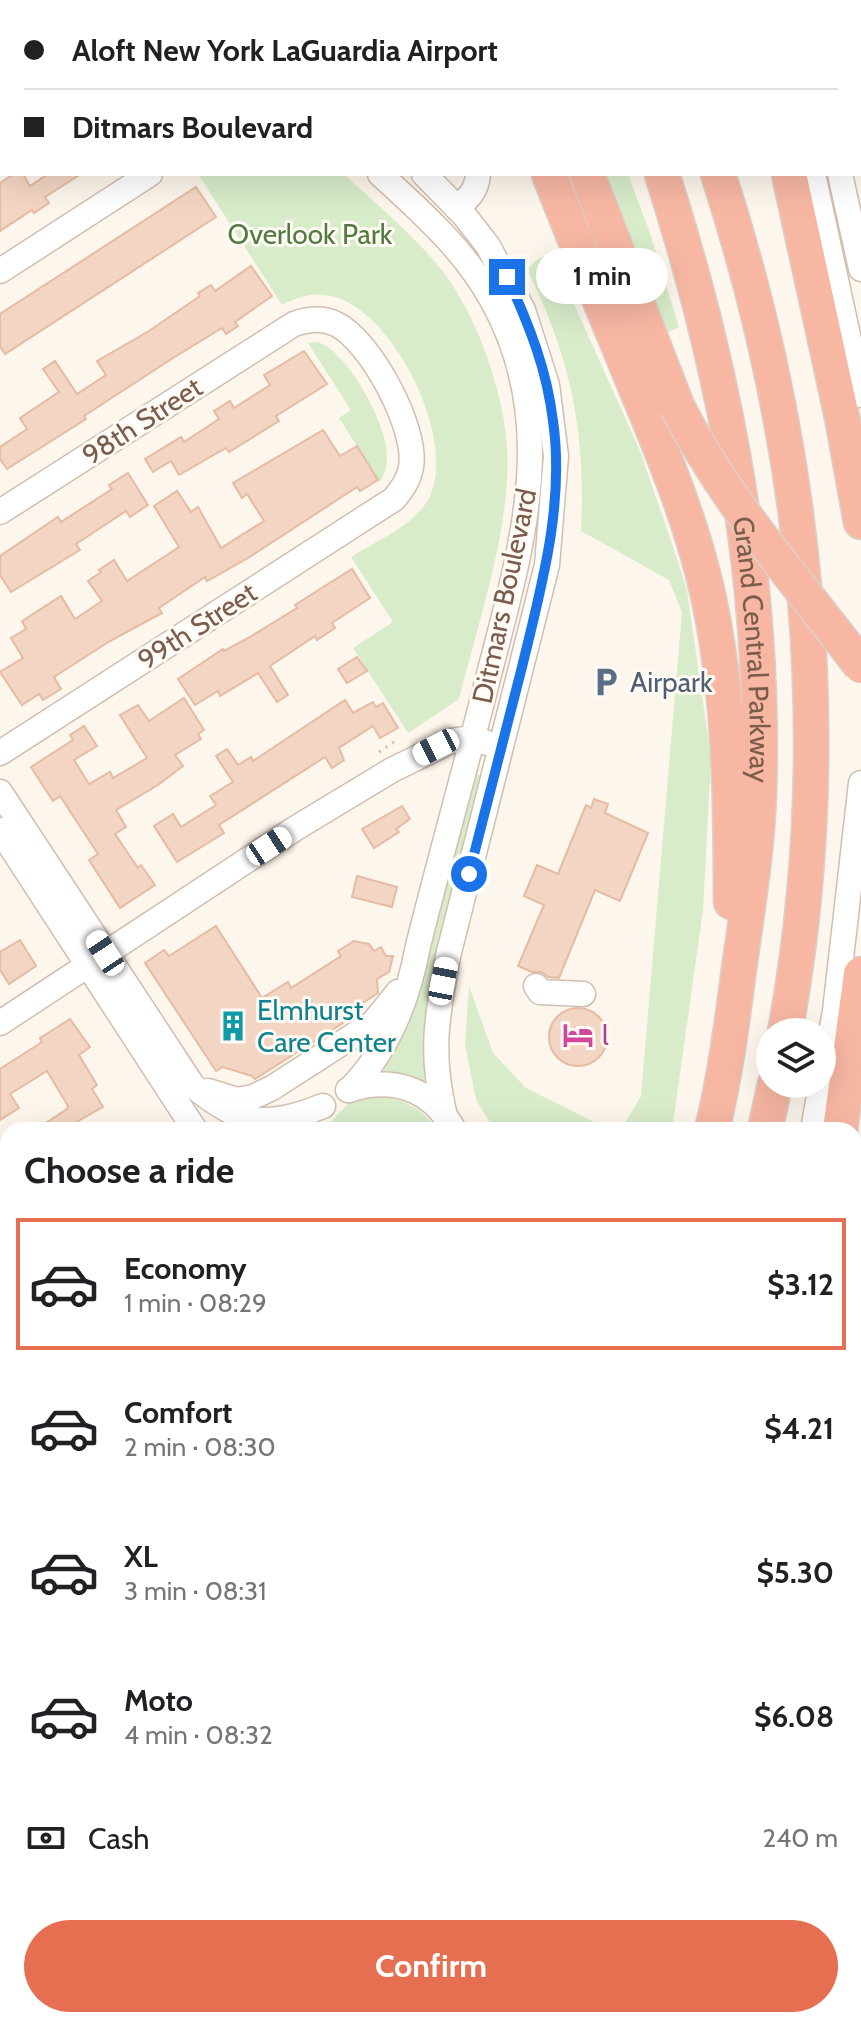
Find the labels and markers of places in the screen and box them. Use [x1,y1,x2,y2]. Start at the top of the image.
parking icon: Airpark [589,665,623,699]
place label: Airpark [630,665,713,699]
place label: Elmhurst Care Center [257,993,396,1059]
building icon: Elmhurst Care Center [216,1009,250,1043]
hotel icon: l [561,1018,595,1052]
place label: l [602,1018,609,1052]

